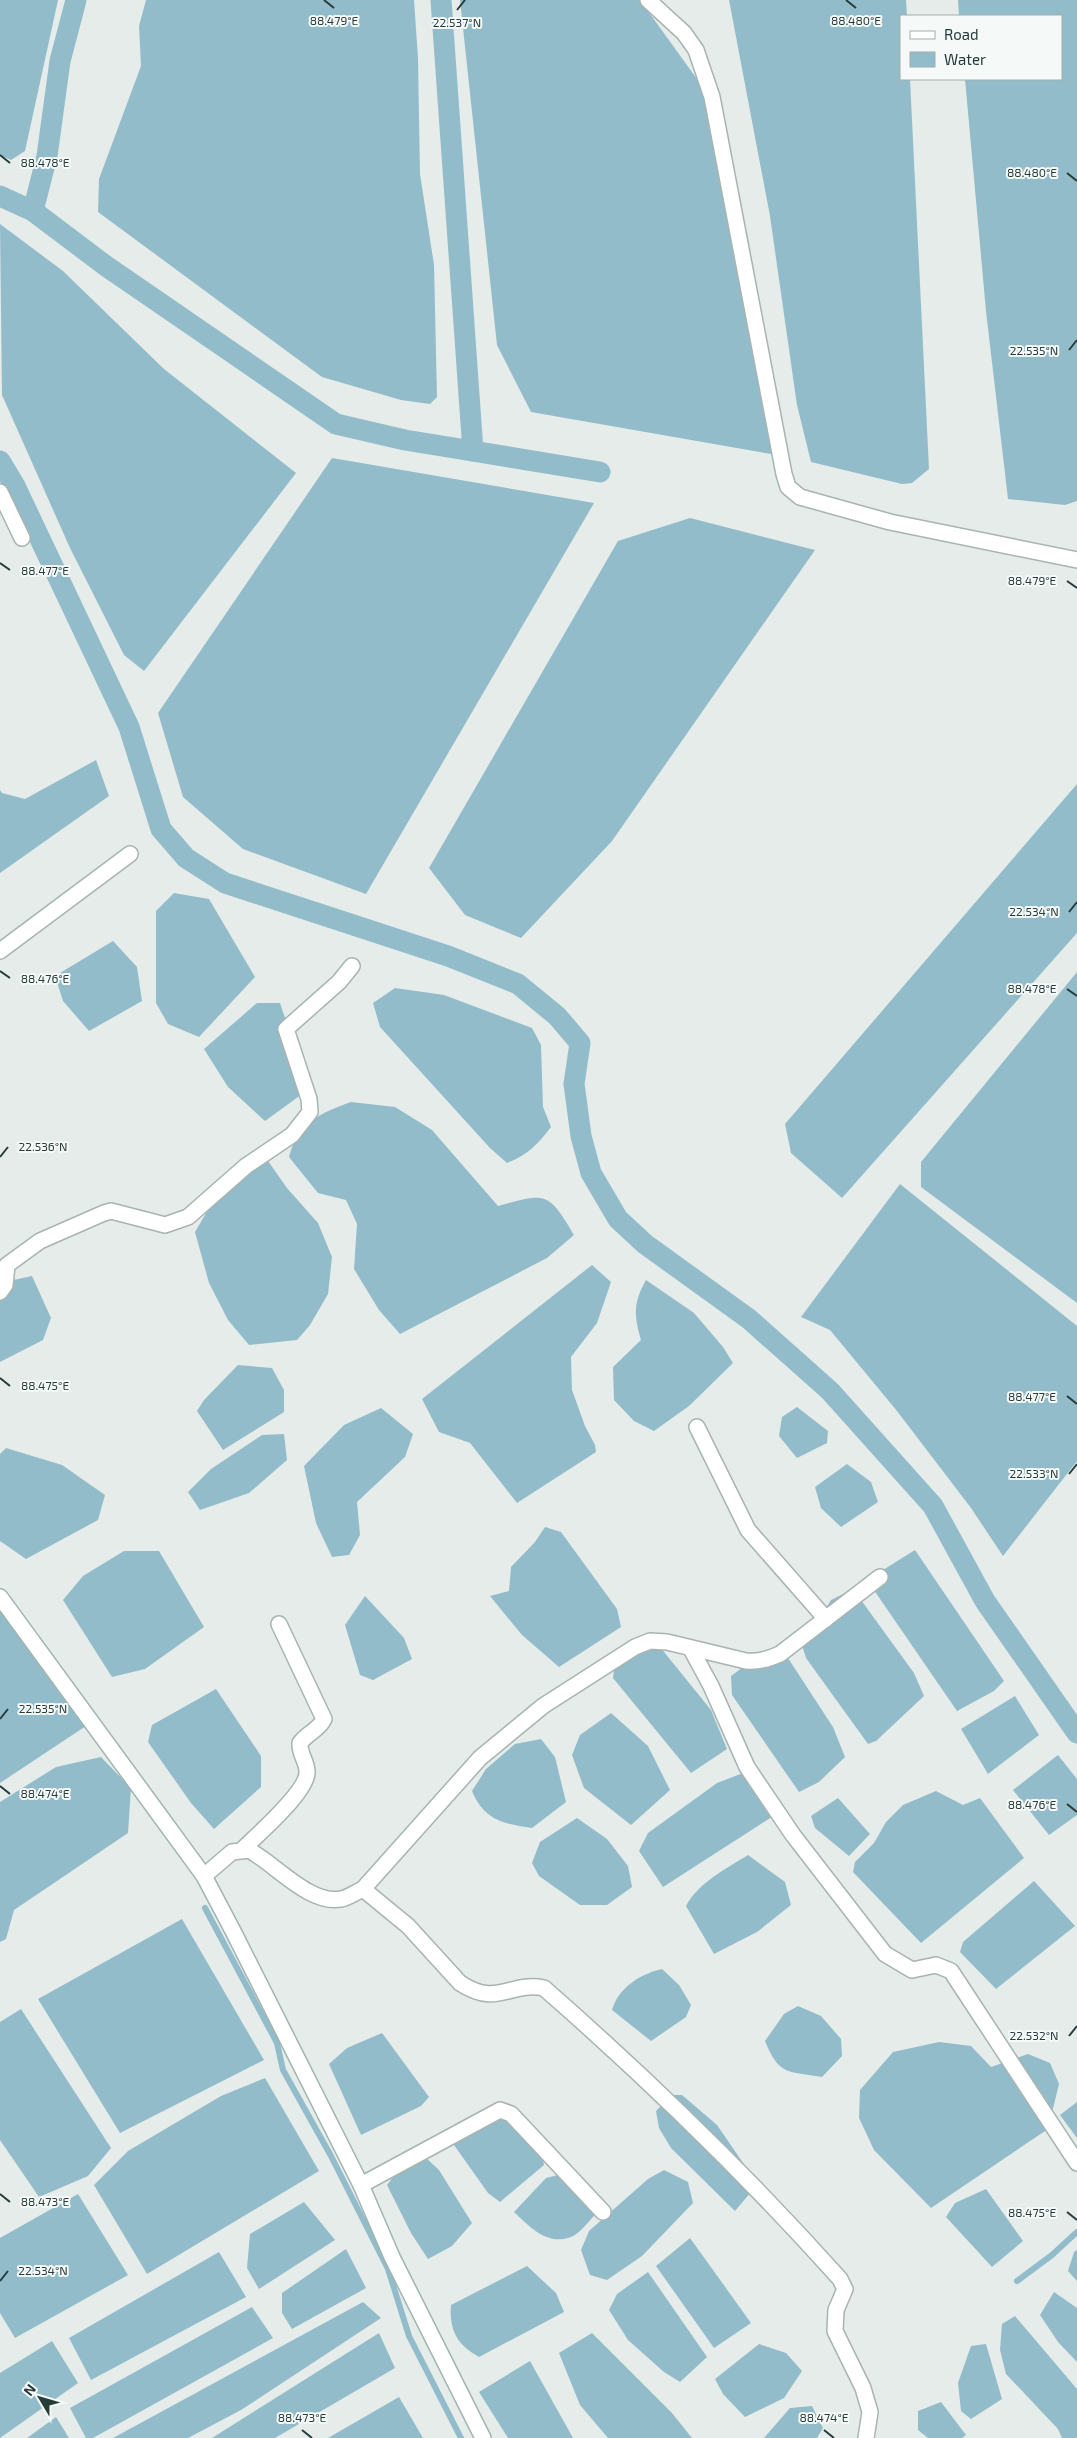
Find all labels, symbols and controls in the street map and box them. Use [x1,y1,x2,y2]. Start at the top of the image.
text: 88.479°E [310,13,359,27]
text: 88.480°E [831,13,881,27]
text: 22.537°N [433,15,481,29]
legend [900,15,1062,80]
text: Road [944,25,979,43]
text: Water [944,50,986,68]
text: 88.478°E [20,155,70,169]
text: 88.480°E [1007,165,1057,179]
text: 22.535°N [1010,343,1058,357]
text: 88.477°E [21,563,69,577]
text: 88.479°E [1008,573,1057,587]
text: 22.534°N [1009,904,1059,918]
text: 88.476°E [21,971,70,985]
text: 88.478°E [1007,981,1057,995]
text: 22.536°N [18,1139,68,1153]
text: 88.475°E [21,1378,69,1392]
text: 88.477°E [1008,1389,1056,1403]
text: 22.533°N [1010,1466,1058,1480]
text: 22.535°N [19,1701,67,1715]
text: 88.474°E [20,1786,70,1800]
text: 88.476°E [1008,1797,1057,1811]
text: 22.532°N [1010,2028,1058,2042]
text: 88.473°E [21,2194,70,2208]
text: 88.475°E [1008,2205,1056,2219]
text: 22.534°N [18,2263,68,2277]
north arrow [15,2373,65,2423]
text: N [20,2380,39,2399]
text: 88.473°E [278,2410,327,2424]
text: 88.474°E [799,2410,849,2424]

